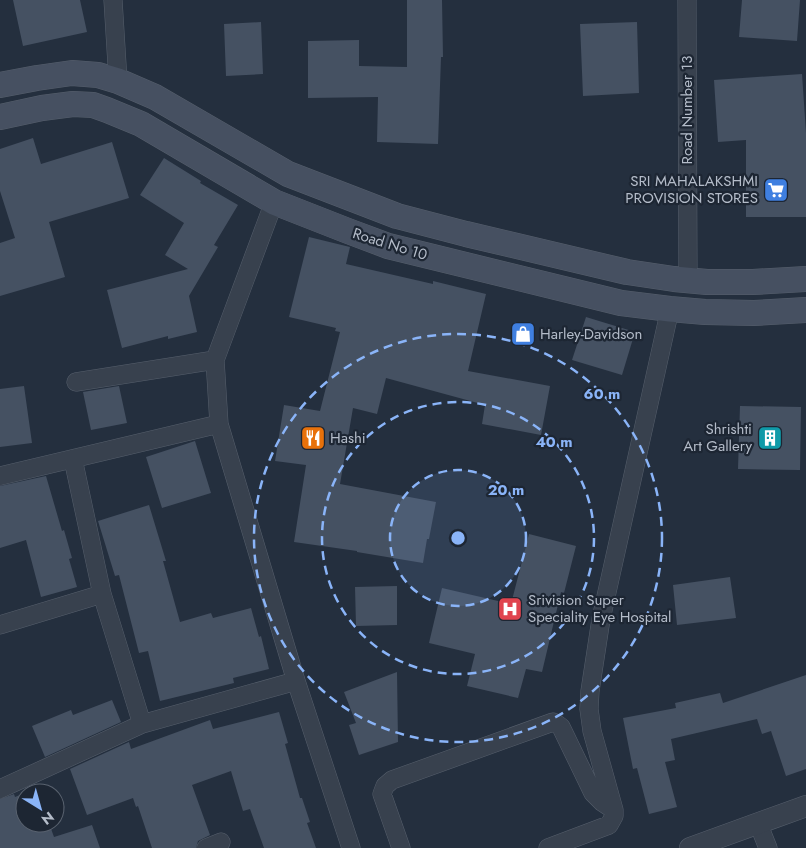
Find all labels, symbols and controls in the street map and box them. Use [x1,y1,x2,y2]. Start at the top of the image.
street label: Road Number 13 [676,56,698,164]
place label: SRI MAHALAKSHMI PROVISION STORES [625,170,758,209]
supermarket icon: SRI MAHALAKSHMI PROVISION STORES [763,177,789,203]
street label: Road No 10 [350,222,430,266]
shop icon: Harley-Davidson [510,321,536,347]
place label: Harley-Davidson [540,323,642,345]
text: 60 m [584,383,620,405]
place label: Shrishti Art Gallery [683,418,752,457]
restaurant icon: Hashi [300,425,326,451]
building icon: Shrishti Art Gallery [757,425,783,451]
place label: Hashi [330,427,366,449]
text: 40 m [535,431,573,453]
text: 20 m [488,479,524,501]
centre of rings [449,529,467,547]
place label: Srivision Super Speciality Eye Hospital [528,589,671,628]
hospital icon: Srivision Super Speciality Eye Hospital [497,596,523,622]
north arrow [15,783,65,833]
text: N [37,807,58,830]

